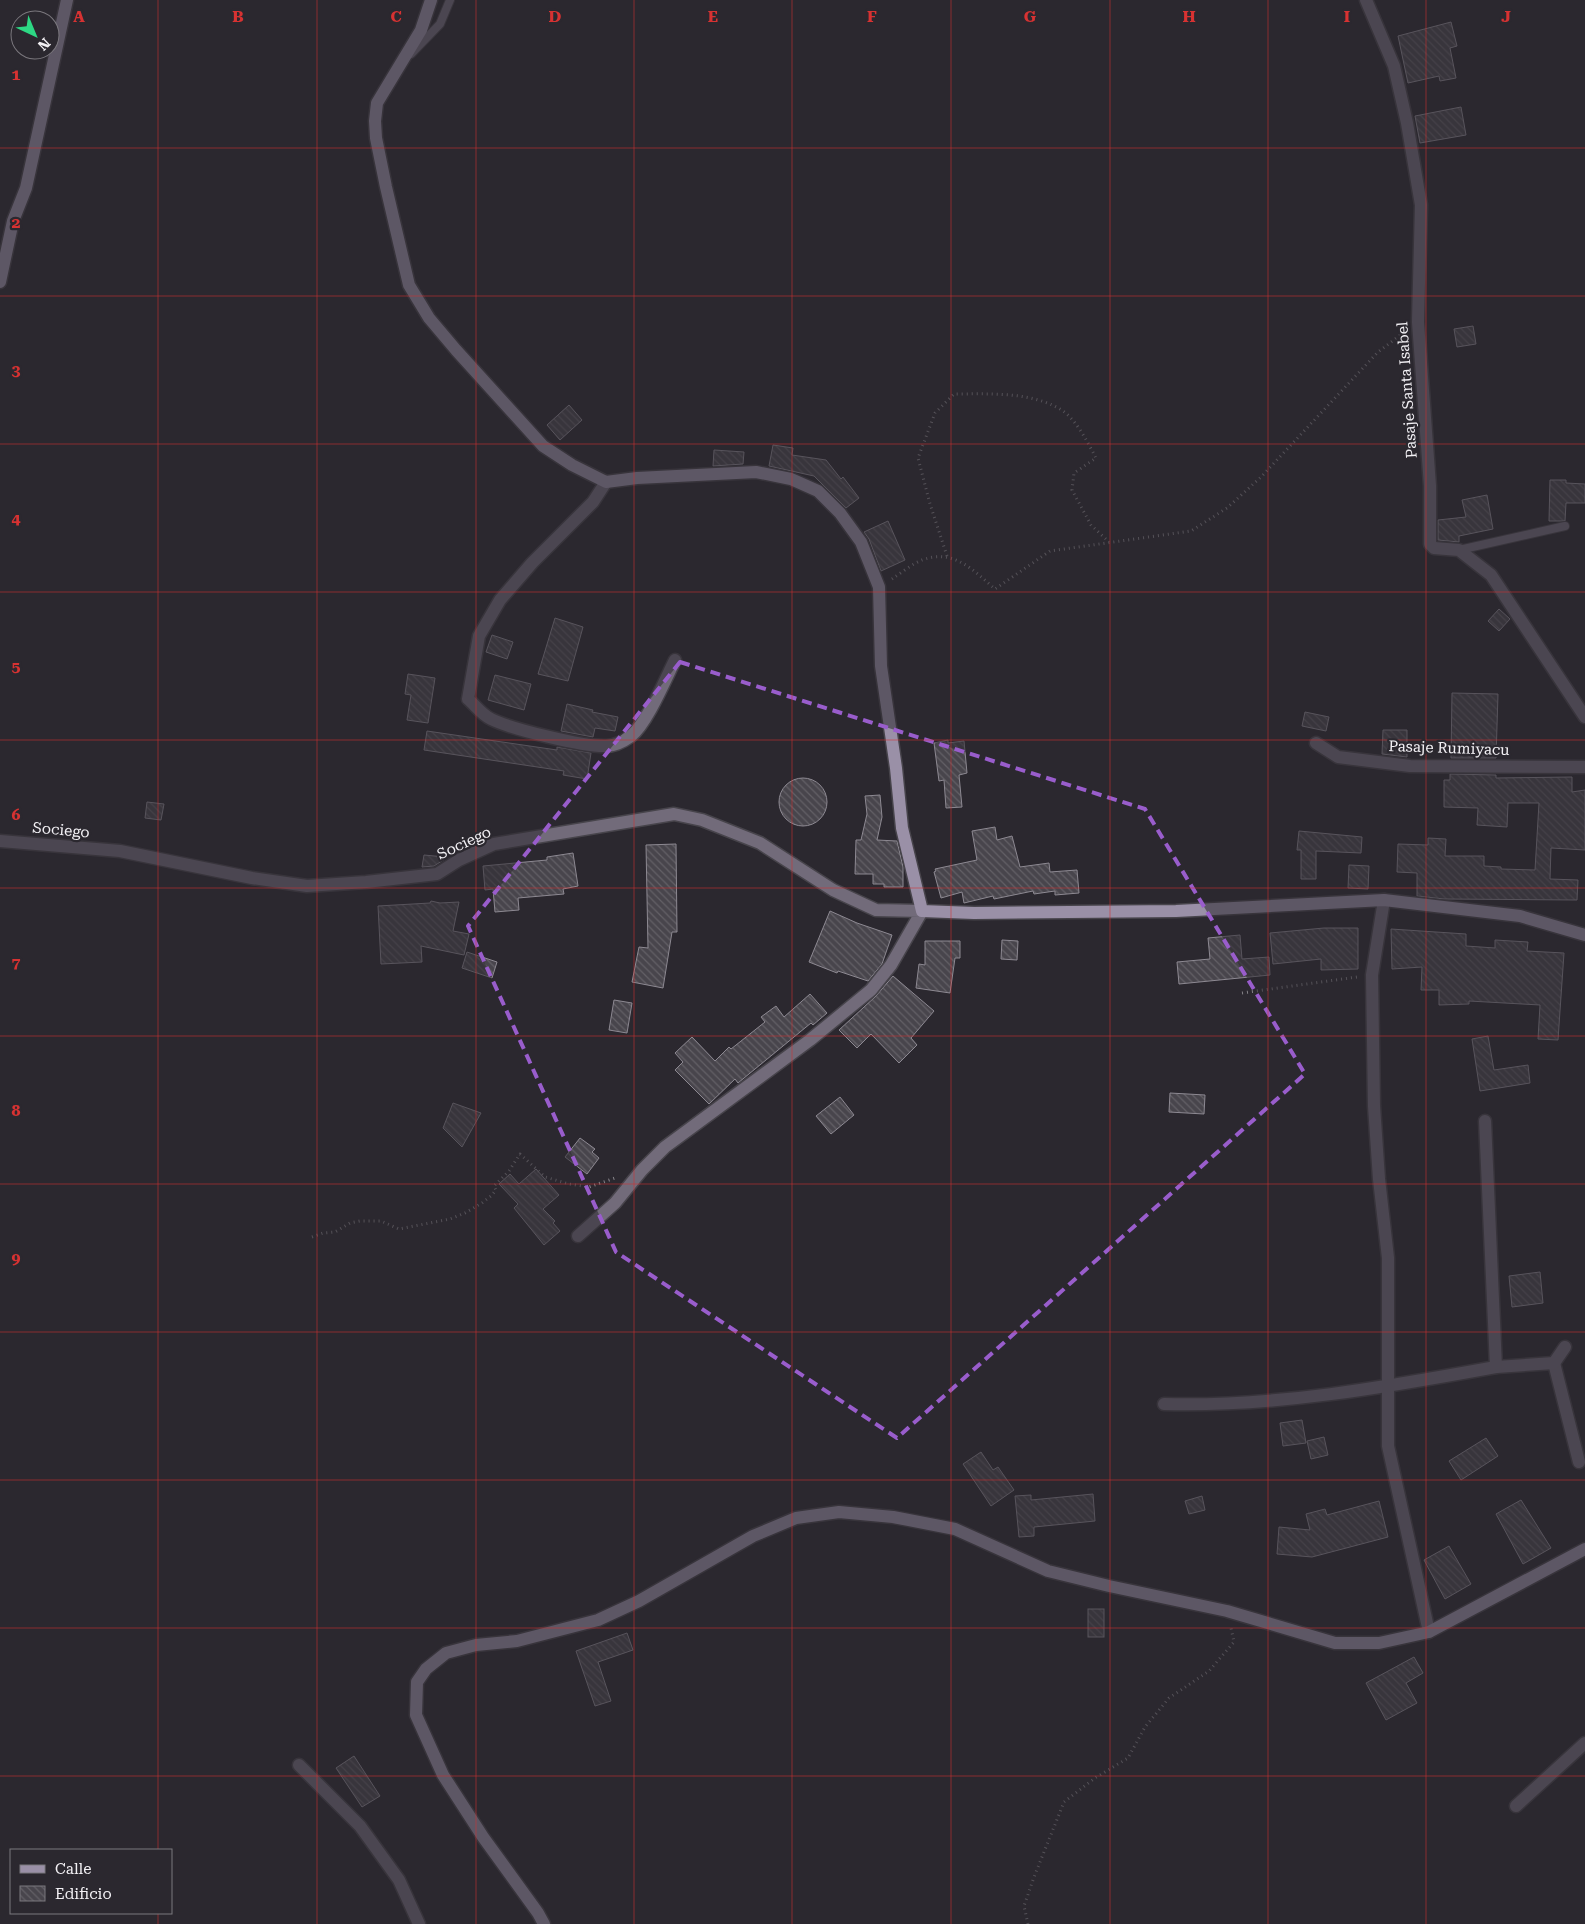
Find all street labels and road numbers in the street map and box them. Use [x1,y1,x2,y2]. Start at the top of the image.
street label: Pasaje Santa Isabel [1393,321,1421,459]
street label: Pasaje Rumiyacu [1388,737,1511,759]
street label: Sociego [32,819,90,841]
street label: Sociego [434,823,494,863]

